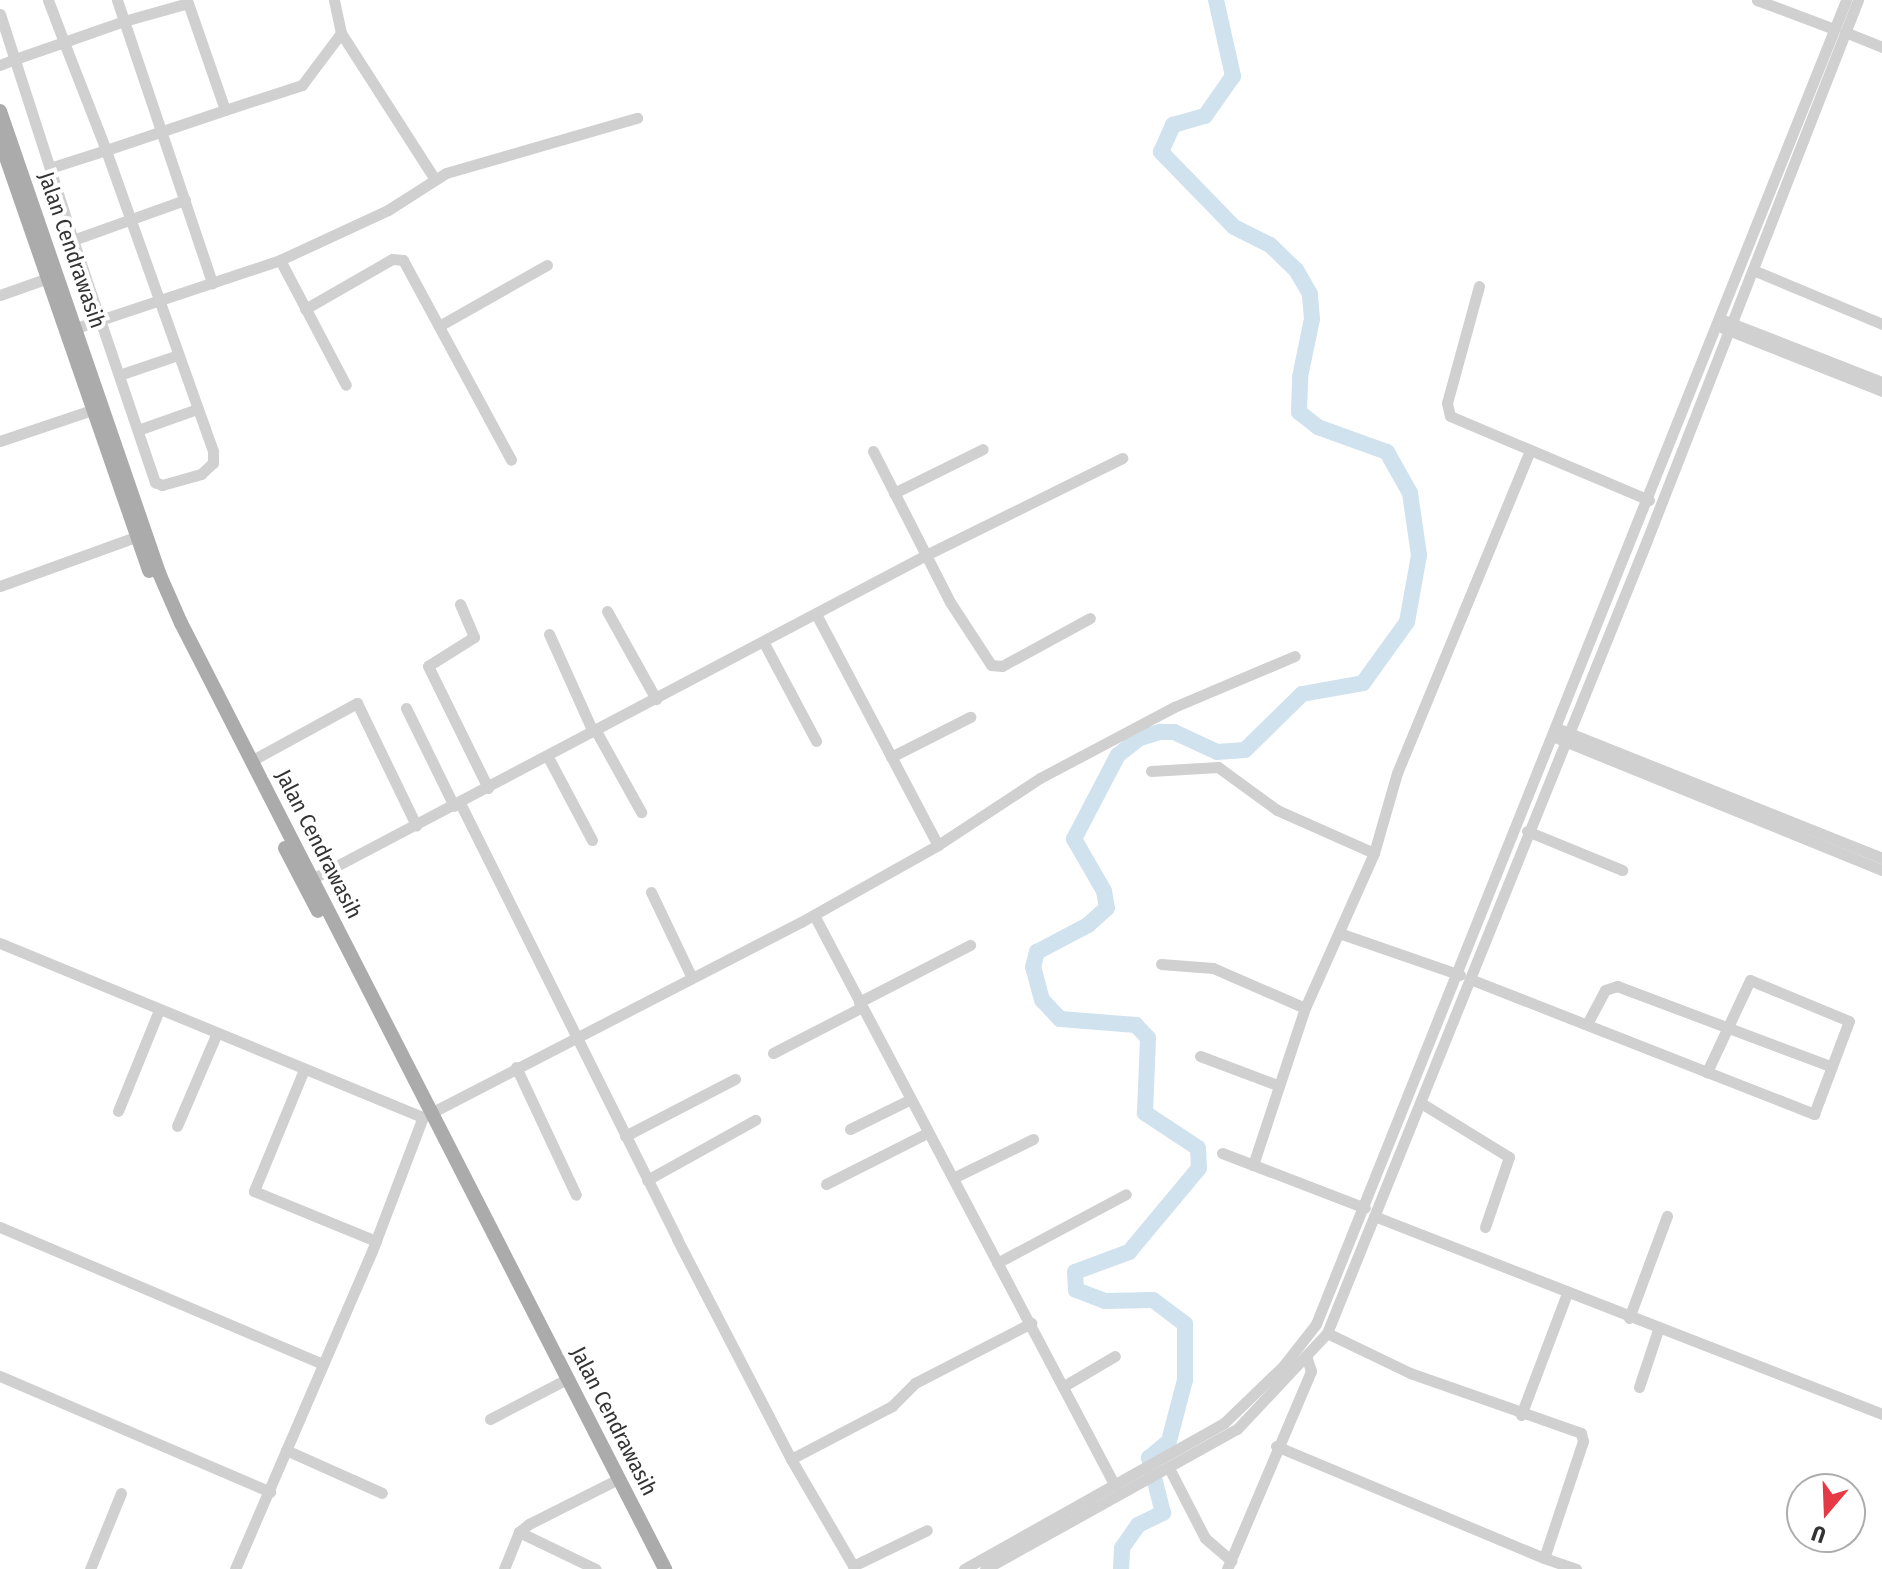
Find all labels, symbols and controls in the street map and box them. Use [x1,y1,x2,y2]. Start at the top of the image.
street label: Jalan Cendrawasih [33,168,111,332]
street label: Jalan Cendrawasih [270,765,368,923]
street label: Jalan Cendrawasih [565,1342,663,1500]
north arrow [1786,1473,1866,1553]
text: U [1808,1519,1829,1549]

